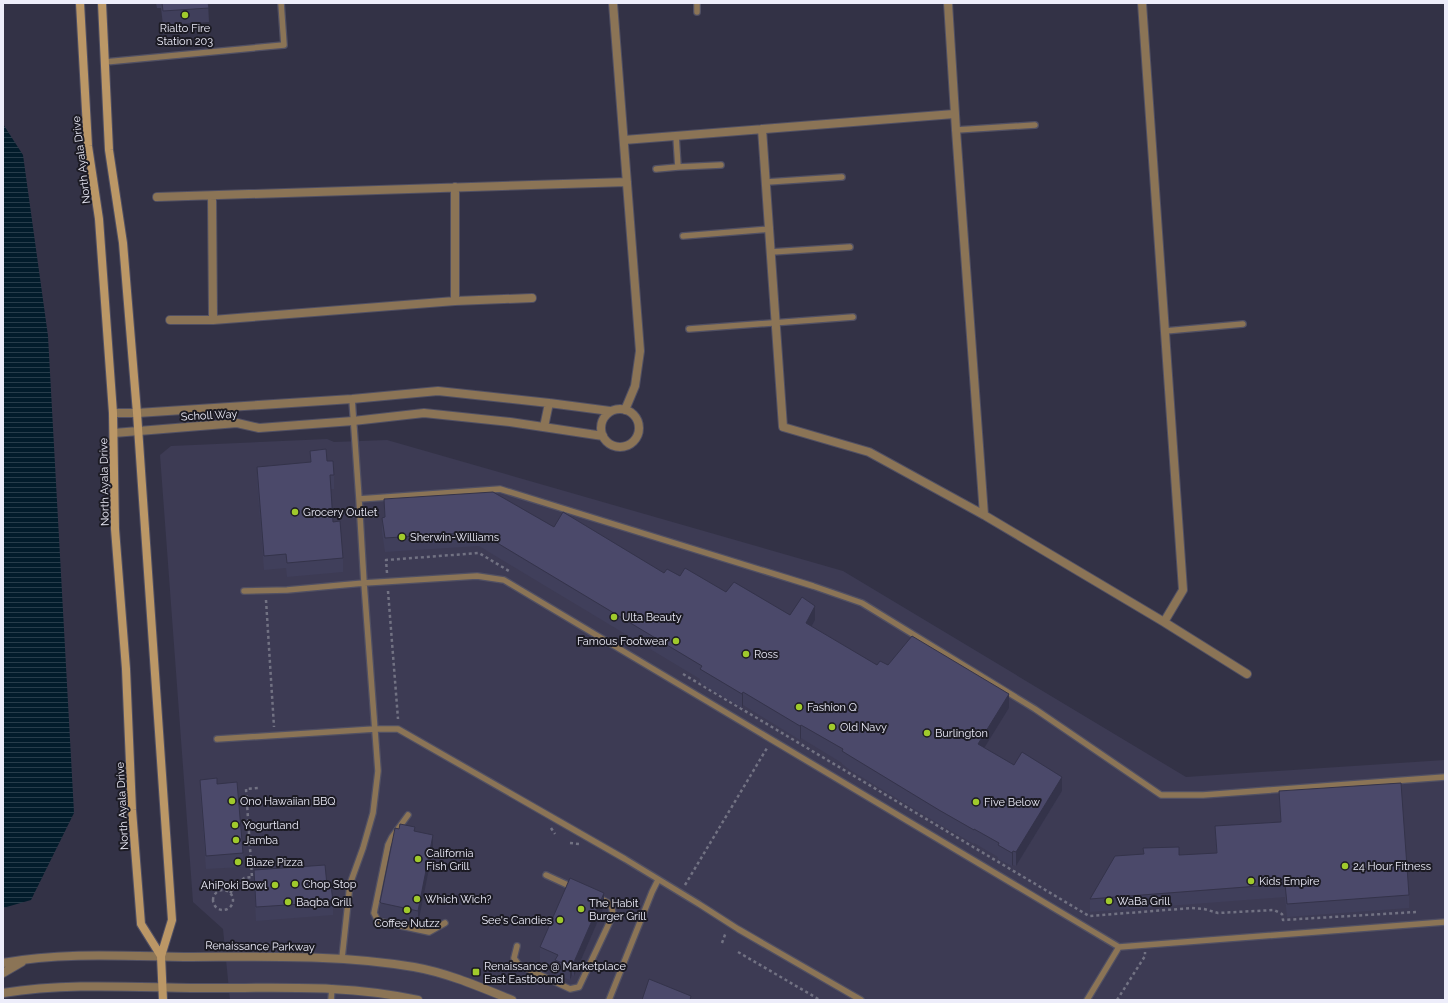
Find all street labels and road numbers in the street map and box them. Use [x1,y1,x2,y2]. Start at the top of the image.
street label: North Ayala Drive [70,115,93,205]
street label: Scholl Way [180,408,238,423]
street label: North Ayala Drive [97,437,112,526]
street label: North Ayala Drive [114,761,131,850]
street label: Renaissance Parkway [205,939,315,954]

